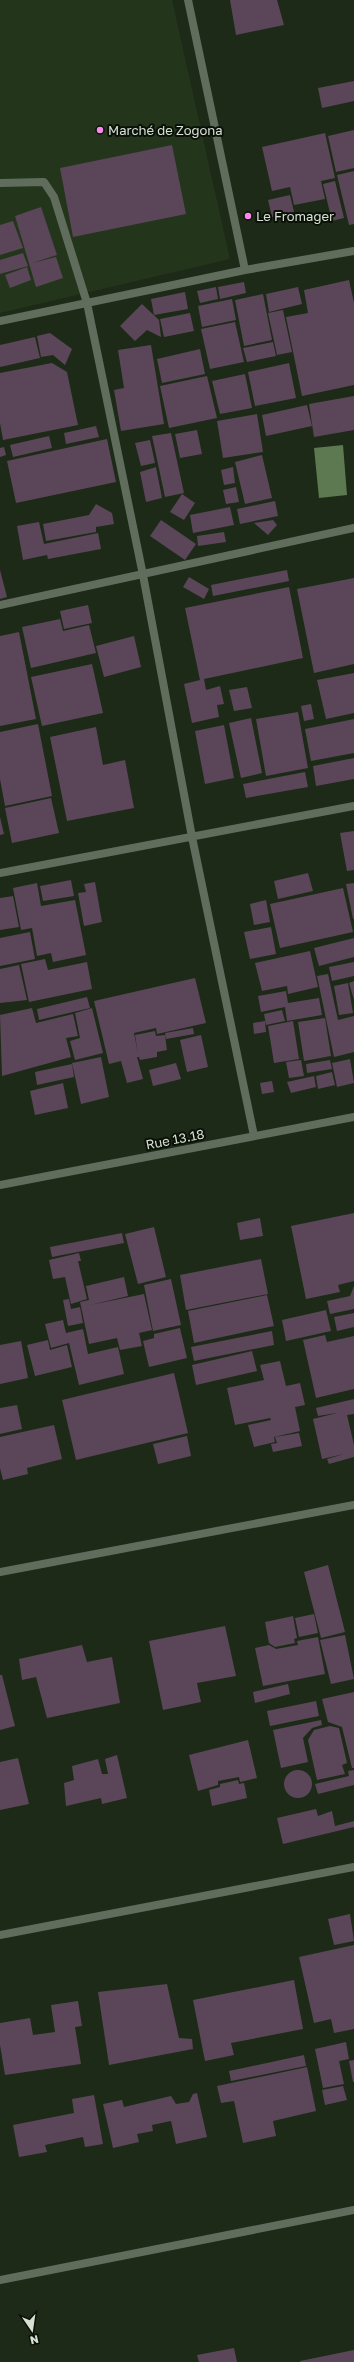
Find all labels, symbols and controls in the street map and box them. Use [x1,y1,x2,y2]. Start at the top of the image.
place label: Marché de Zogona [108,122,223,138]
marker: Marché de Zogona [95,125,105,135]
place label: Le Fromager [256,208,334,224]
marker: Le Fromager [243,211,253,221]
street label: Rue 13.18 [144,1125,206,1153]
north arrow [12,2310,52,2350]
text: N [29,2333,40,2348]

